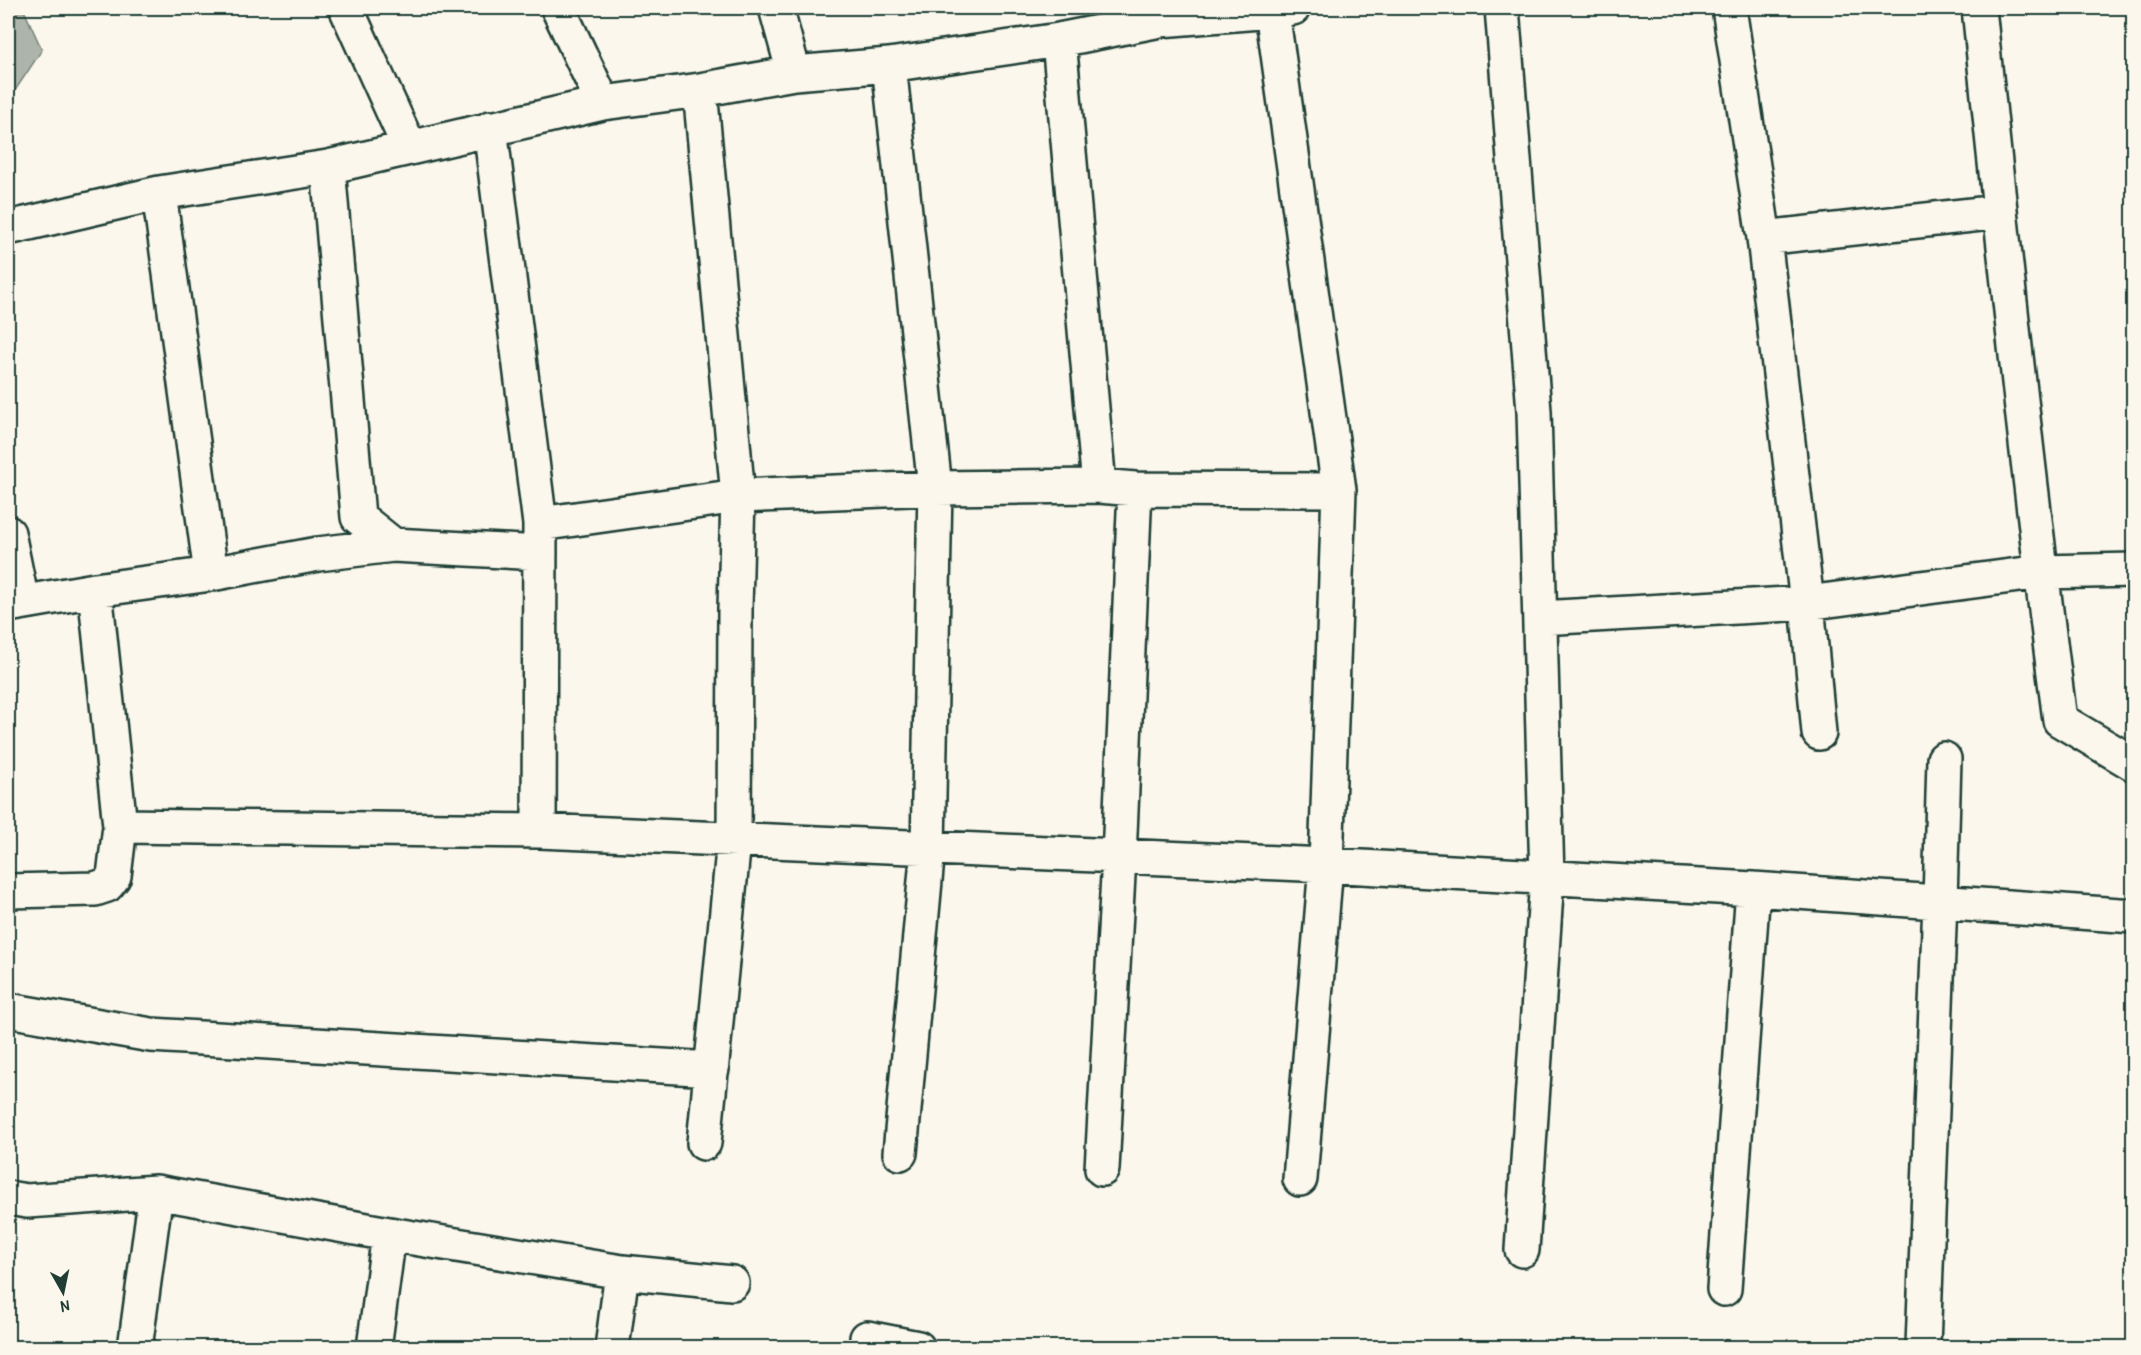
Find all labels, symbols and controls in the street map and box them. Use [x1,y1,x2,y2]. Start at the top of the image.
north arrow [33,1262,93,1322]
text: N [59,1295,71,1318]

